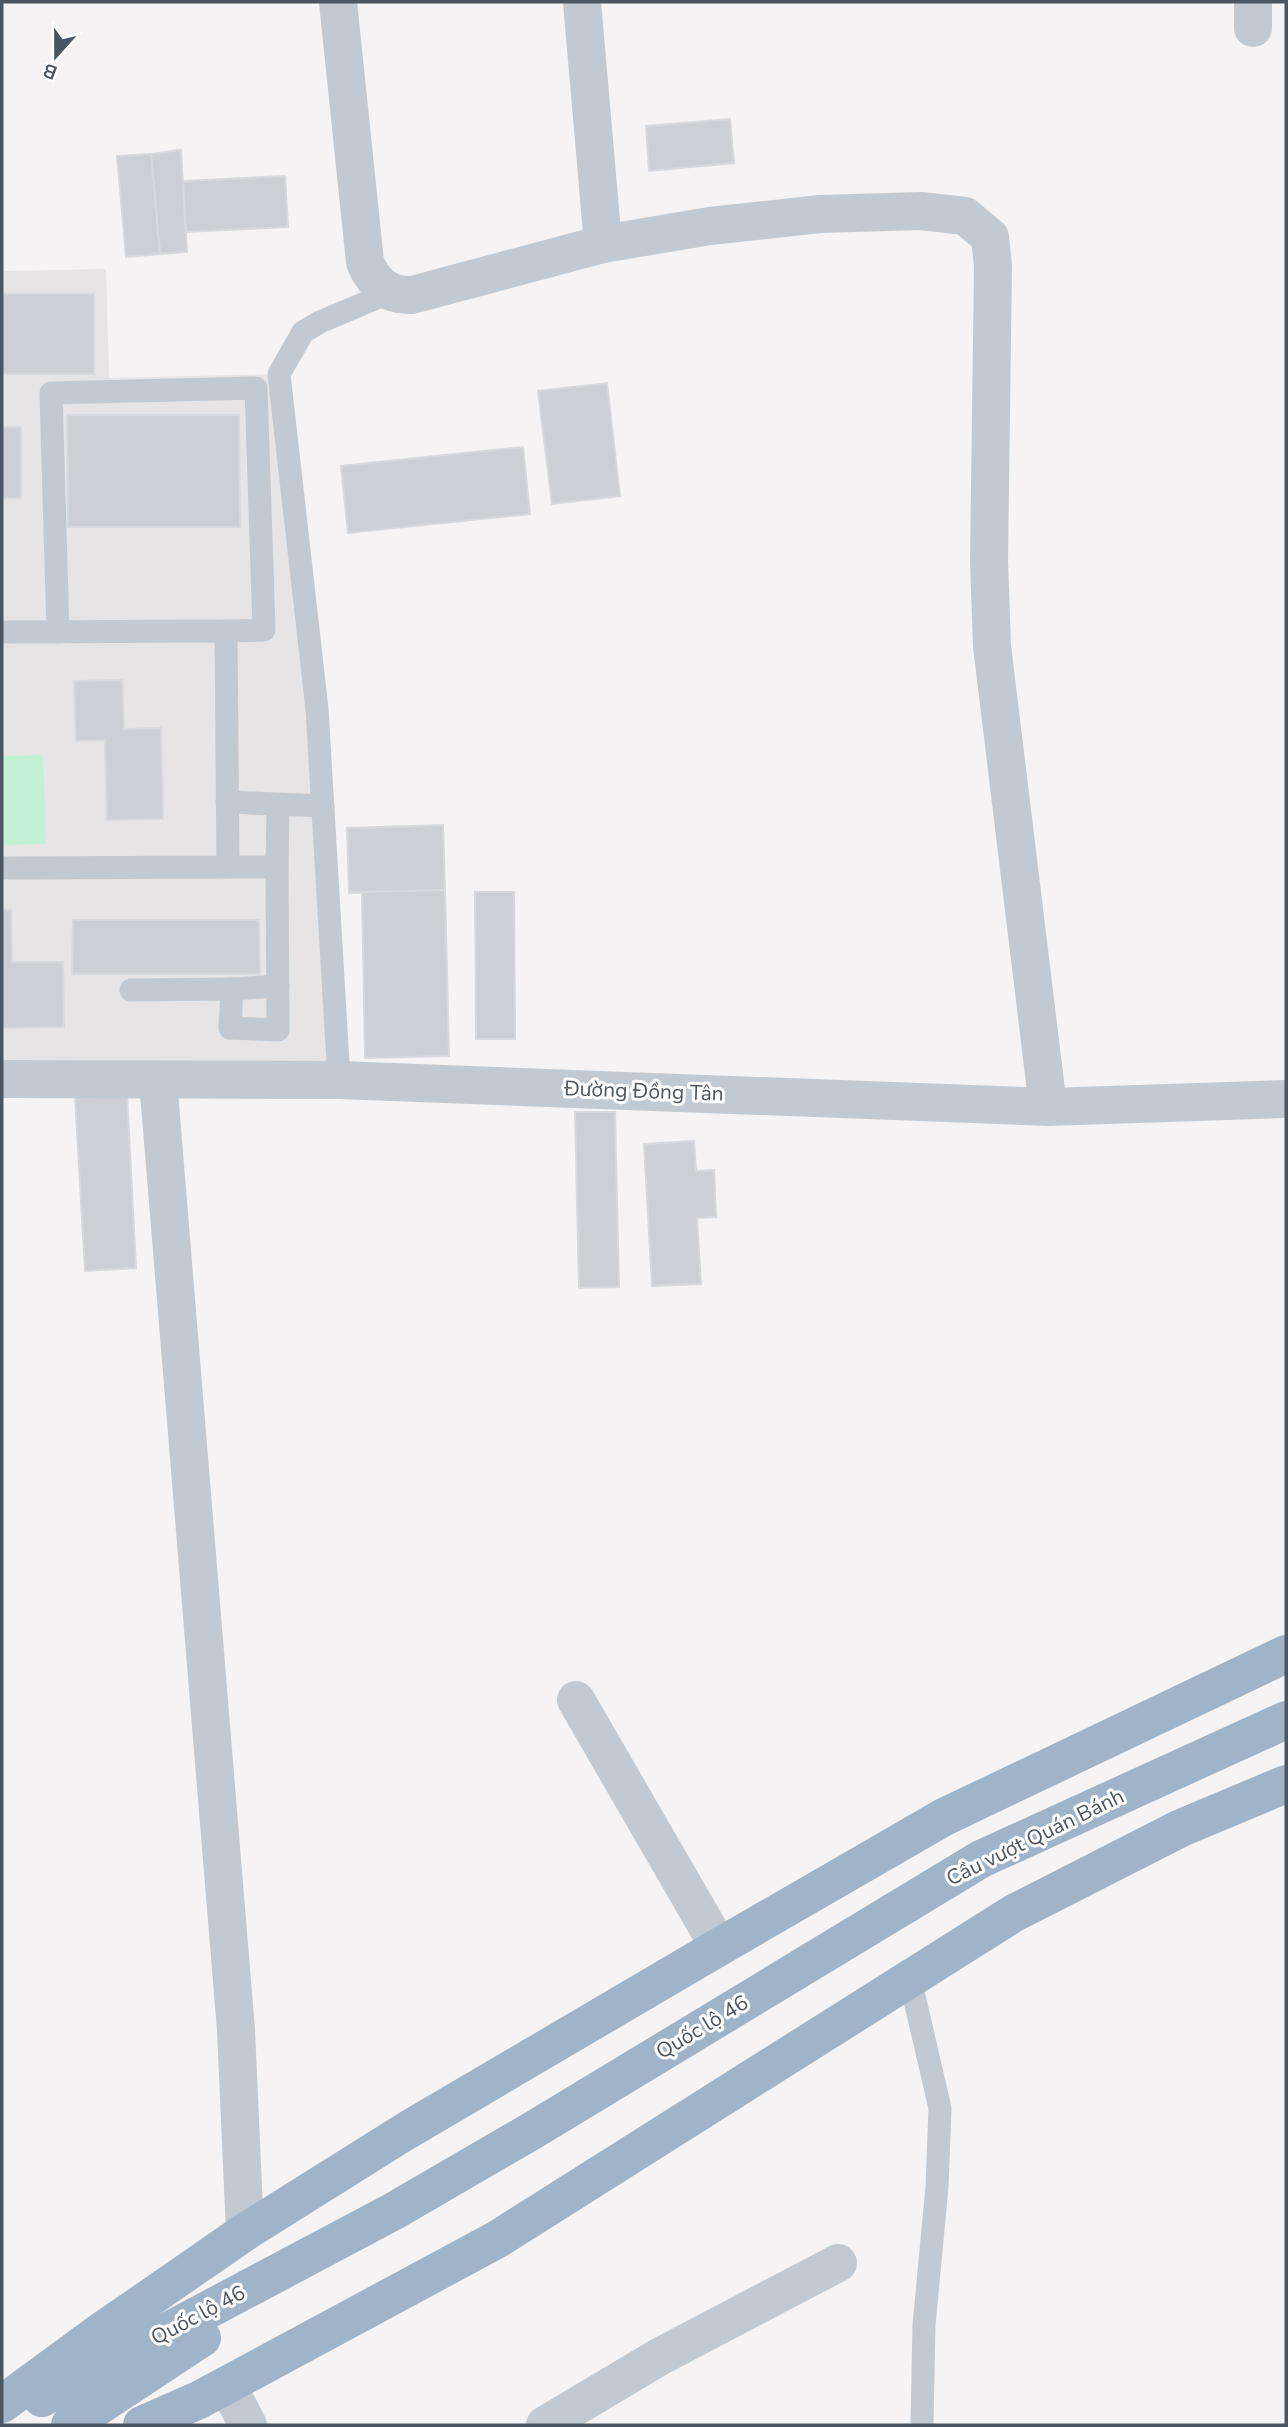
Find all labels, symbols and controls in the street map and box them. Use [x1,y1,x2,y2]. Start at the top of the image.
north arrow [21,21,91,91]
text: B [40,56,61,85]
street label: Đường Đồng Tân [563,1074,724,1108]
street label: Cầu vượt Quán Bánh [941,1782,1129,1892]
street label: Quốc lộ 46 [651,1988,753,2066]
street label: Quốc lộ 46 [146,2278,250,2352]

